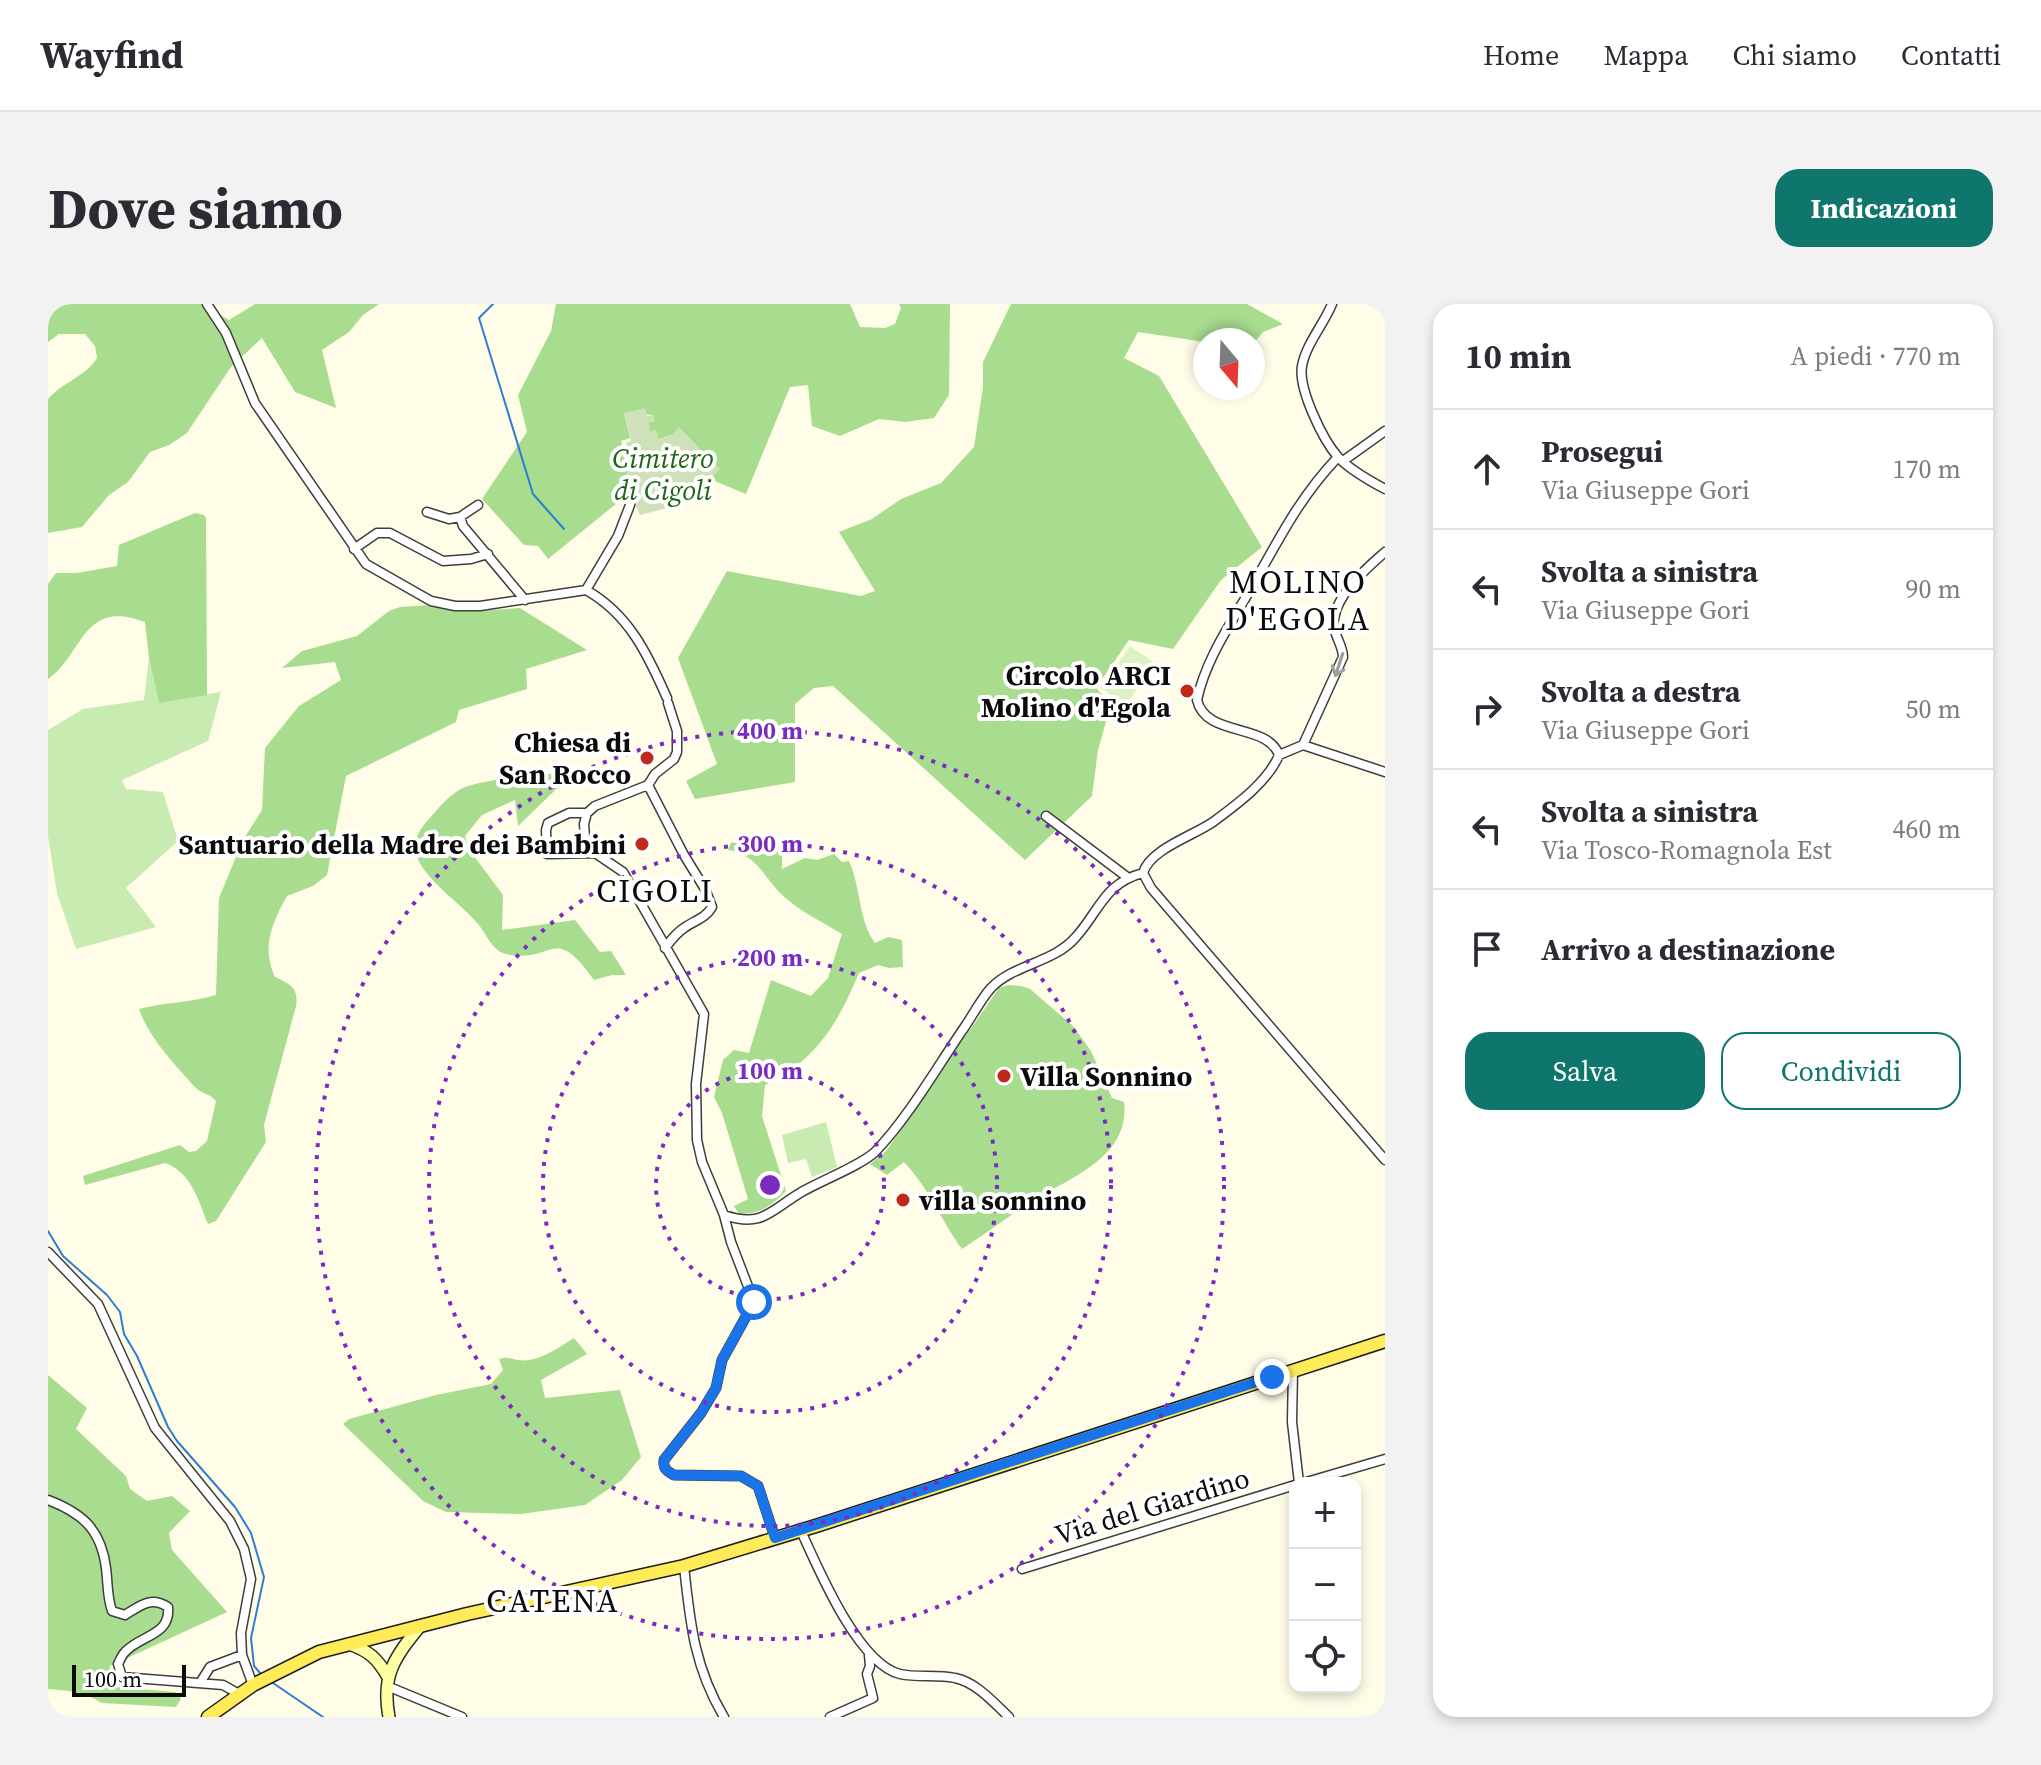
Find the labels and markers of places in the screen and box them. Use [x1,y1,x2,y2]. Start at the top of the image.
place label: Circolo ARCI Molino d'Egola [981,656,1171,726]
marker: Circolo ARCI Molino d'Egola [1178,682,1196,700]
place label: Chiesa di San Rocco [499,723,631,793]
marker: Chiesa di San Rocco [638,749,656,767]
place label: Santuario della Madre dei Bambini [178,825,626,863]
marker: Santuario della Madre dei Bambini [633,835,651,853]
place label: Villa Sonnino [1020,1057,1193,1095]
marker: Villa Sonnino [995,1067,1013,1085]
centre of rings [756,1171,784,1199]
place label: villa sonnino [918,1181,1086,1219]
marker: villa sonnino [894,1191,912,1209]

